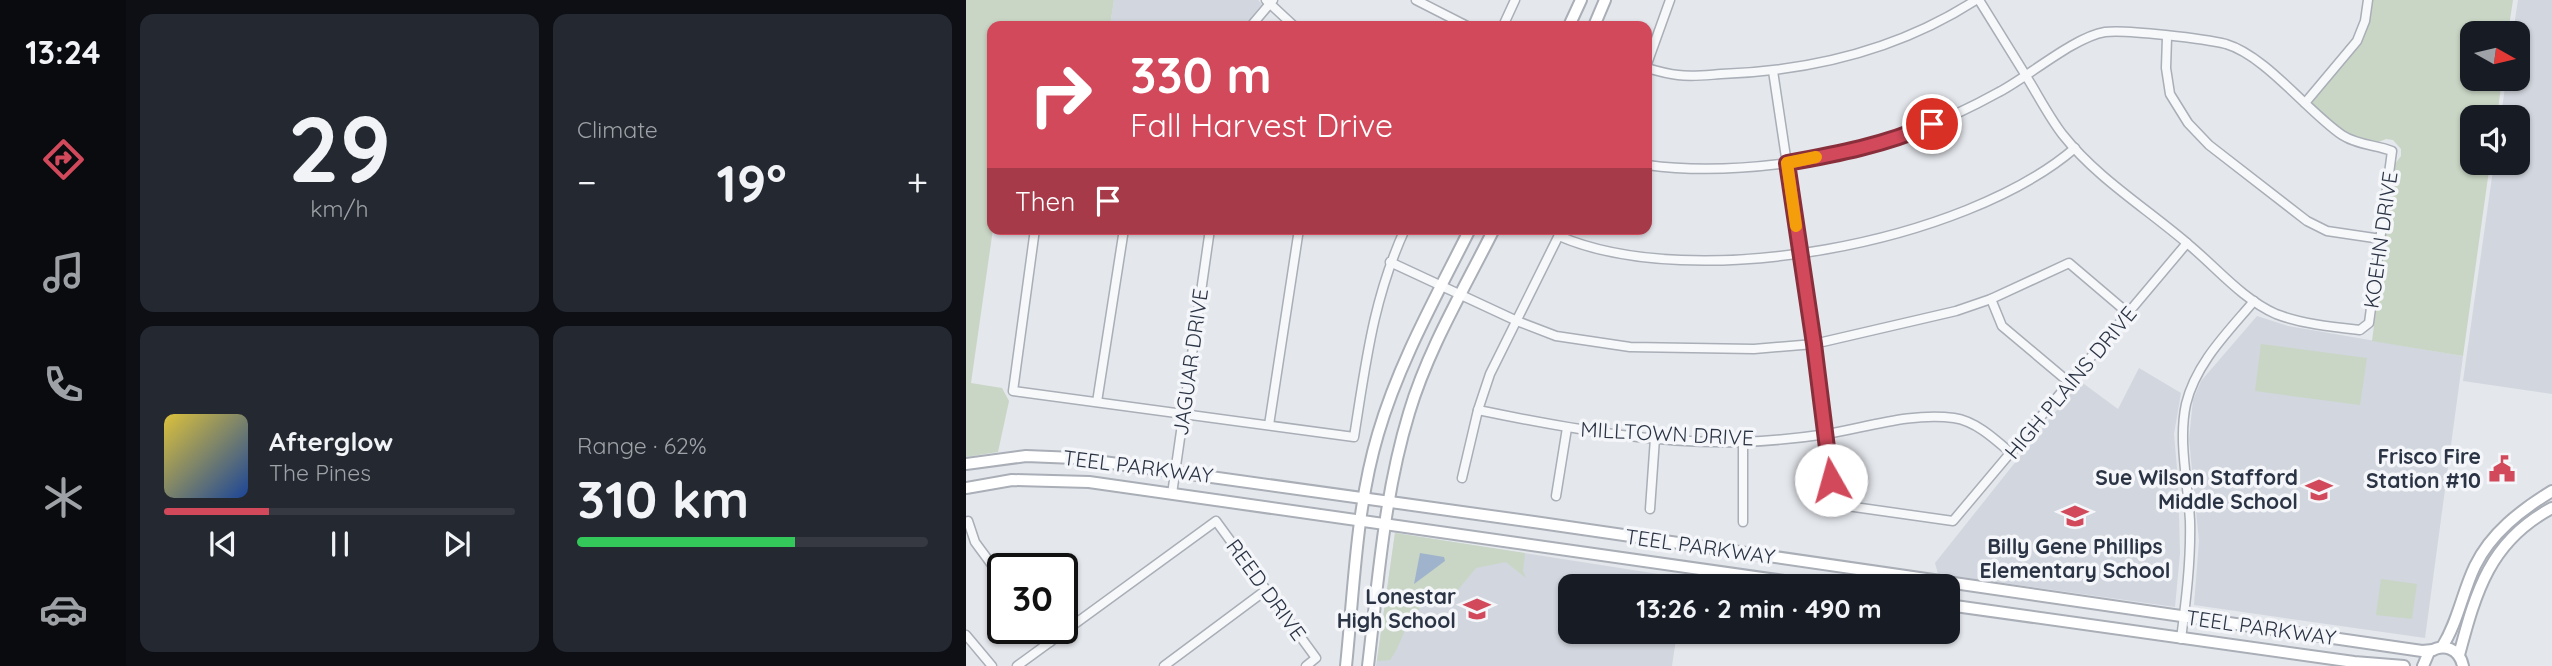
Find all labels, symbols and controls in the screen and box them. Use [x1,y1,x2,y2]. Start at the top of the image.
north arrow [2460,21,2530,91]
map controls [2460,21,2530,175]
text: 13:24 [25,32,101,72]
text: 330 m [1130,44,1272,105]
icon: right [1015,49,1106,140]
text: 29 [288,91,391,205]
pin [1902,94,1962,154]
text: Fall Harvest Drive [1130,105,1393,145]
icon: arrive [1913,105,1951,143]
button: sound [2460,105,2530,175]
text: Climate [577,115,658,144]
icon: directions [39,135,88,184]
text: 19° [717,150,787,215]
text: − [577,158,597,206]
text: + [907,158,928,206]
street label: KOEHN DRIVE [2358,170,2402,310]
icon: arrive [1089,182,1127,220]
text: Then [1015,185,1075,218]
text: km/h [310,194,369,223]
icon: music [39,248,88,297]
street label: JAGUAR DRIVE [1167,287,1213,437]
street label: HIGH PLAINS DRIVE [1999,301,2142,464]
icon: phone [39,360,88,409]
street label: MILLTOWN DRIVE [1580,415,1754,451]
text: Afterglow [269,425,393,458]
text: Range · 62% [577,431,707,460]
position arrow [1794,443,1868,517]
place label: Frisco Fire Station #10 [2366,443,2481,493]
street label: TEEL PARKWAY [1062,444,1215,488]
public building icon: Frisco Fire Station #10 [2487,454,2517,484]
text: The Pines [269,458,371,487]
place label: Sue Wilson Stafford Middle School [2095,464,2298,514]
text: 310 km [577,466,749,531]
icon: climate [39,473,88,522]
school or university icon: Sue Wilson Stafford Middle School [2304,475,2334,505]
school or university icon: Billy Gene Phillips Elementary School [2060,501,2090,531]
street label: TEEL PARKWAY [1624,523,1777,569]
icon: previous [204,525,242,563]
icon: pause [321,525,359,563]
icon: next [438,525,476,563]
place label: Billy Gene Phillips Elementary School [1980,533,2170,583]
street label: REED DRIVE [1221,534,1312,645]
speed limit sign: 30 [987,553,1078,644]
place label: Lonestar High School [1337,583,1456,633]
icon: car [39,585,88,634]
text: 13:26 · 2 min · 490 m [1636,592,1882,625]
school or university icon: Lonestar High School [1462,594,1492,624]
street label: TEEL PARKWAY [2185,604,2338,650]

